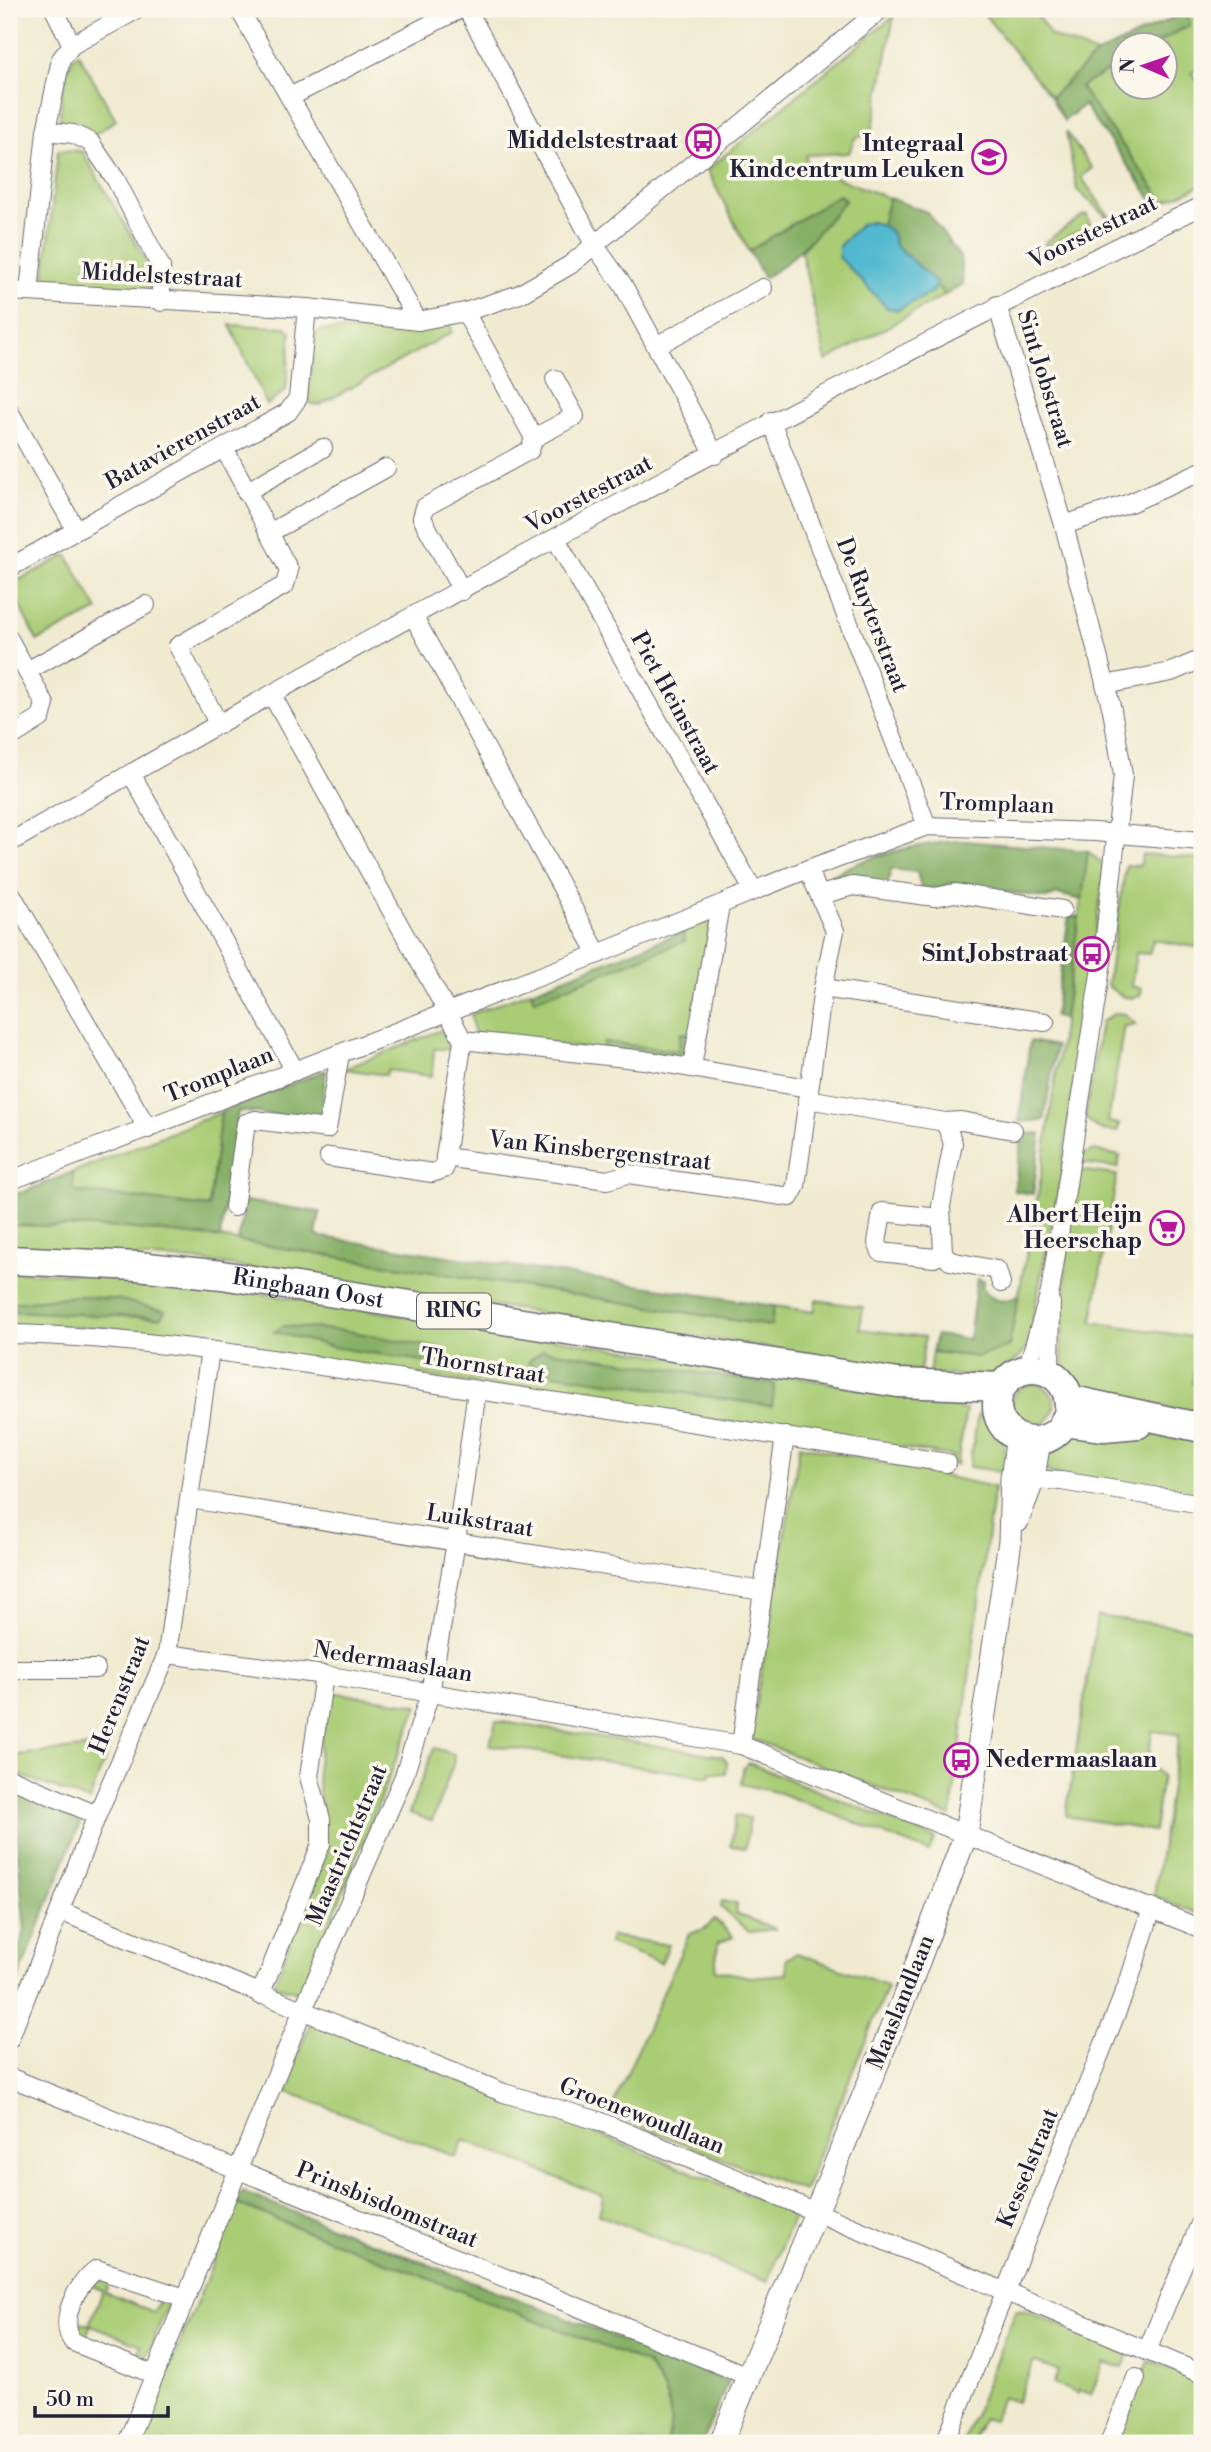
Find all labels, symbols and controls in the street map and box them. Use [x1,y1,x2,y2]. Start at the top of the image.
north arrow [1110,32,1180,102]
text: N [1116,58,1140,73]
bus stop icon: Middelstestraat [684,122,722,160]
place label: Middelstestraat [507,127,679,155]
place label: Integraal Kindcentrum Leuken [729,130,964,184]
school or university icon: Integraal Kindcentrum Leuken [970,138,1008,176]
street label: Voorstestraat [1023,189,1162,276]
street label: Middelstestraat [80,258,244,294]
street label: Sint Jobstraat [1011,307,1079,451]
street label: Batavierenstraat [100,388,266,497]
street label: Voorstestraat [520,449,657,540]
street label: De Ruyterstraat [830,534,914,696]
street label: Piet Heinstraat [624,627,726,779]
street label: Tromplaan [939,788,1055,820]
bus stop icon: Sint Jobstraat [1073,935,1111,973]
place label: Sint Jobstraat [922,940,1069,968]
street label: Tromplaan [160,1040,278,1110]
street label: Van Kinsbergenstraat [486,1125,713,1177]
place label: Albert Heijn Heerschap [1006,1201,1142,1255]
supermarket icon: Albert Heijn Heerschap [1148,1209,1186,1247]
street label: Ringbaan Oost [230,1263,386,1315]
road number: RING [417,1294,491,1328]
street label: Thornstraat [419,1342,547,1390]
street label: Luikstraat [424,1499,536,1543]
street label: Herenstraat [84,1632,156,1758]
street label: Nedermaaslaan [311,1636,475,1688]
bus stop icon: Nedermaaslaan [942,1741,980,1779]
place label: Nedermaaslaan [986,1746,1157,1774]
street label: Maastrichtstraat [300,1760,394,1930]
street label: Maaslandlaan [861,1930,941,2073]
street label: Groenewoudlaan [555,2072,729,2161]
street label: Kesselstraat [991,2104,1065,2232]
street label: Prinsbisdomstraat [292,2156,482,2254]
scale bar [35,2375,168,2419]
text: 50 m [46,2387,94,2413]

